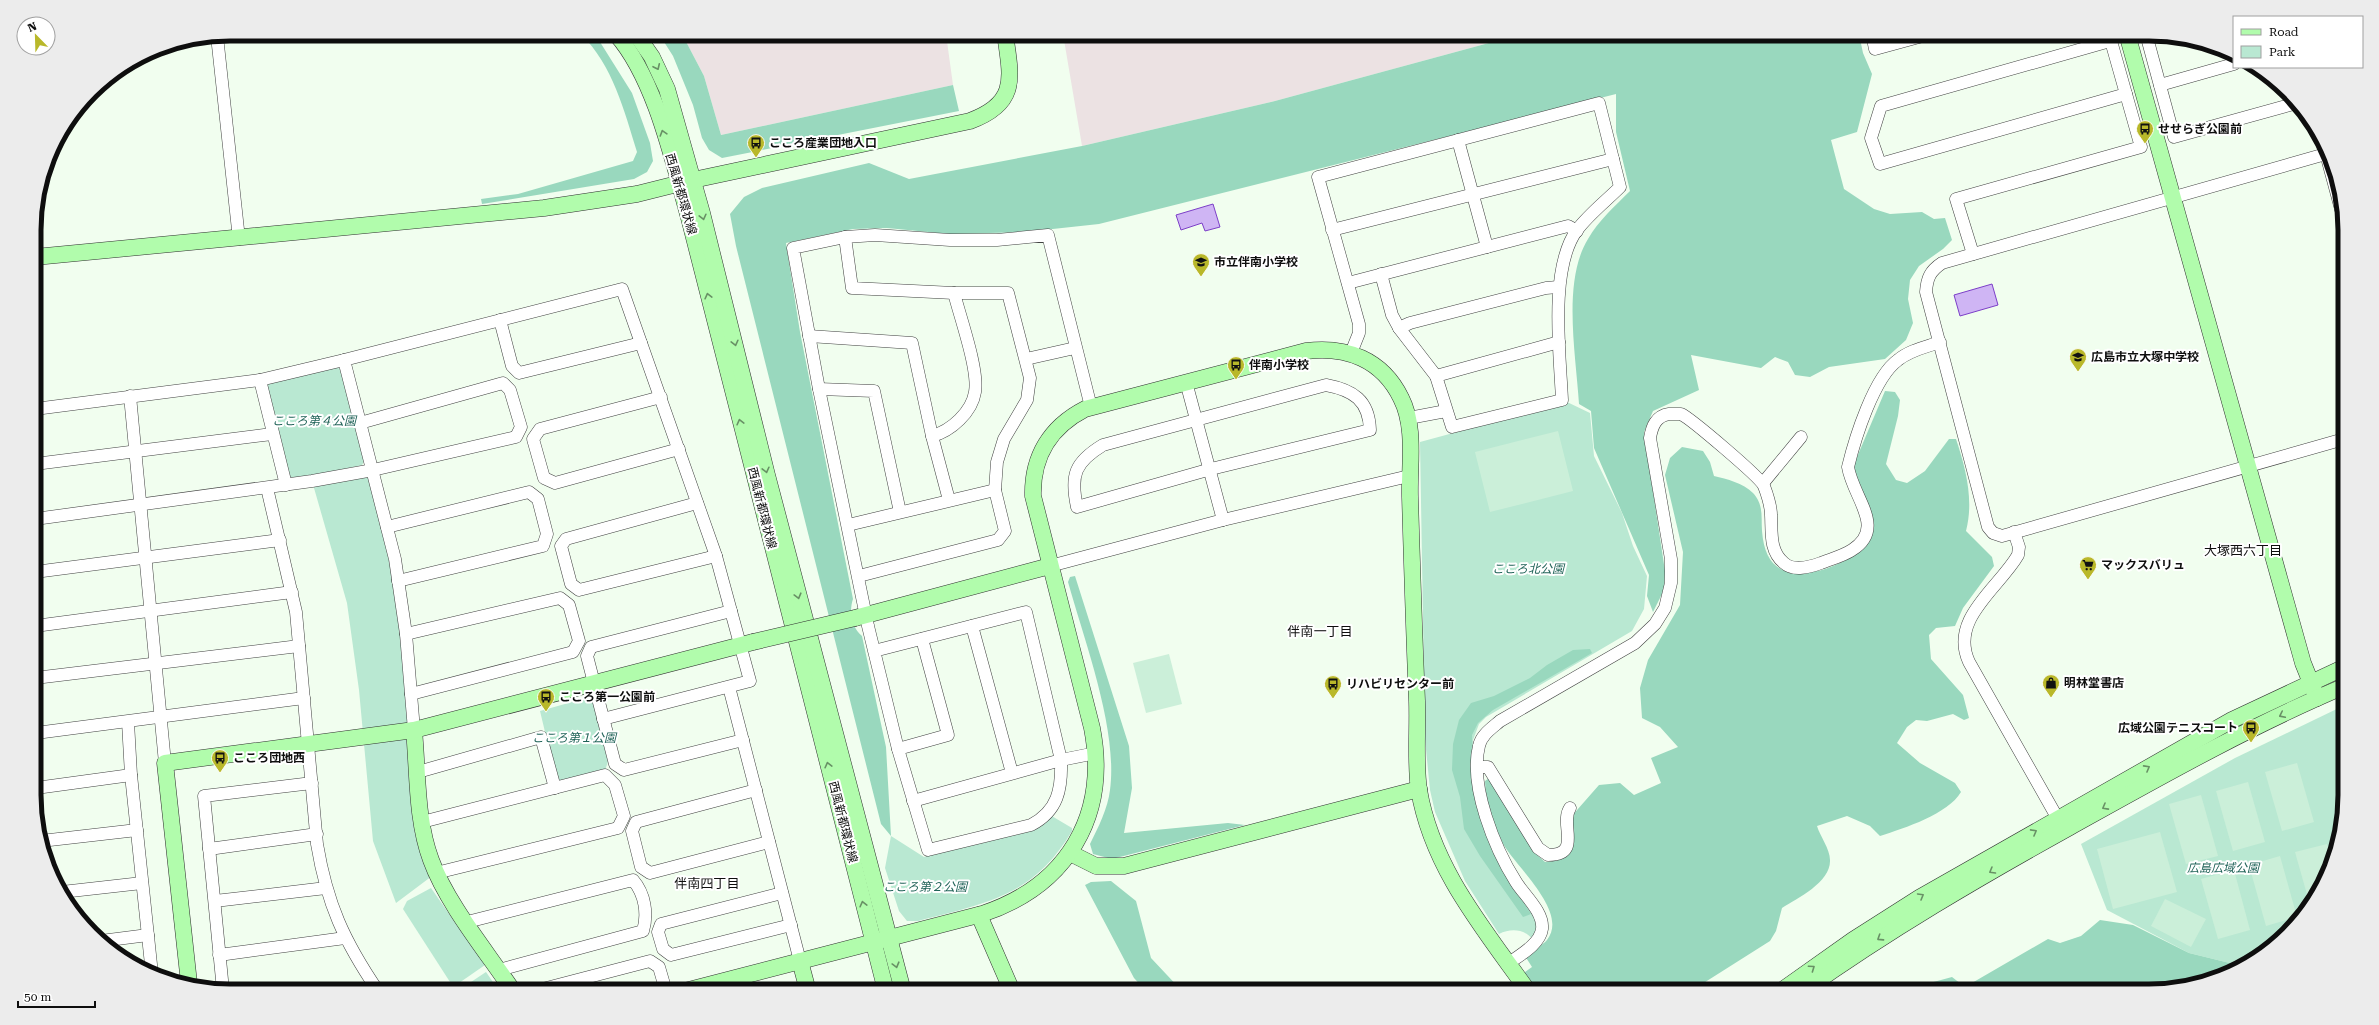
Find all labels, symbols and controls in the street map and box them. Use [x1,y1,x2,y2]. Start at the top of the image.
north arrow [16,16,56,56]
legend [2233,16,2363,68]
text: N [26,19,39,35]
text: Road [2269,25,2299,39]
text: Park [2269,45,2296,59]
one-way arrow [652,62,660,70]
bus stop icon: せせらぎ公園前 [2135,119,2155,144]
place label: せせらぎ公園前 [2158,122,2242,136]
one-way arrow [659,129,668,136]
bus stop icon: こころ産業団地入口 [746,133,766,158]
place label: こころ産業団地入口 [769,136,877,150]
street label: 西風新都環状線 [663,152,699,236]
one-way arrow [699,214,707,221]
school or university icon: 市立伴南小学校 [1191,252,1211,277]
place label: 市立伴南小学校 [1214,255,1298,269]
one-way arrow [705,293,713,299]
one-way arrow [730,340,738,347]
school or university icon: 広島市立大塚中学校 [2068,347,2088,372]
place label: 広島市立大塚中学校 [2091,350,2199,364]
bus stop icon: 伴南小学校 [1226,355,1246,380]
place label: 伴南小学校 [1249,358,1309,372]
park label: こころ第４公園 [272,414,358,428]
one-way arrow [736,419,745,426]
street label: 西風新都環状線 [745,466,779,550]
one-way arrow [761,467,769,473]
district label: 大塚西六丁目 [2204,543,2282,558]
supermarket icon: マックスバリュ [2078,555,2098,580]
place label: マックスバリュ [2101,558,2185,572]
park label: こころ北公園 [1492,562,1566,576]
one-way arrow [794,592,802,599]
district label: 伴南一丁目 [1287,624,1353,639]
shop icon: 明林堂書店 [2041,673,2061,698]
bus stop icon: リハビリセンター前 [1323,674,1343,699]
place label: 明林堂書店 [2064,676,2124,690]
place label: リハビリセンター前 [1346,677,1454,691]
bus stop icon: こころ第一公園前 [536,687,556,712]
place label: こころ第一公園前 [559,690,655,704]
one-way arrow [2279,710,2286,718]
bus stop icon: 広域公園テニスコート [2241,718,2261,743]
place label: 広域公園テニスコート [2118,721,2238,735]
park label: こころ第１公園 [532,731,618,745]
bus stop icon: こころ団地西 [210,748,230,773]
place label: こころ団地西 [233,751,305,765]
one-way arrow [824,762,833,769]
one-way arrow [2143,766,2150,773]
street label: 西風新都環状線 [826,780,860,864]
one-way arrow [2102,803,2109,810]
one-way arrow [2030,830,2037,837]
park label: 広島広域公園 [2187,861,2261,875]
one-way arrow [1988,867,1996,874]
district label: 伴南四丁目 [674,876,740,891]
park label: こころ第２公園 [883,880,969,894]
one-way arrow [1917,894,1924,901]
one-way arrow [860,901,868,908]
one-way arrow [1877,933,1884,940]
one-way arrow [891,961,900,968]
one-way arrow [1808,966,1815,973]
scale bar [18,983,95,1009]
text: 50 m [24,990,51,1004]

